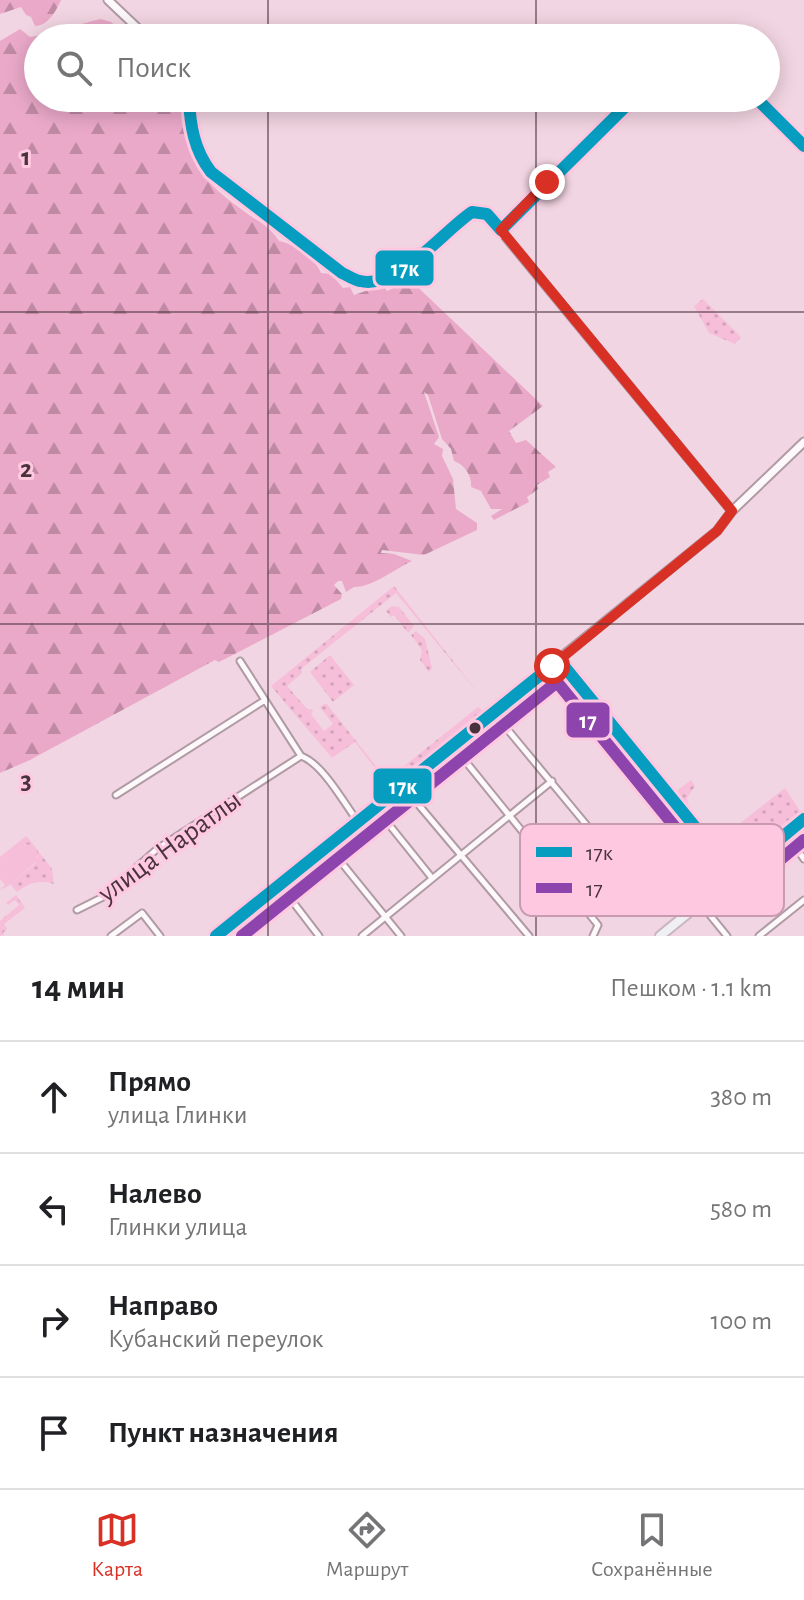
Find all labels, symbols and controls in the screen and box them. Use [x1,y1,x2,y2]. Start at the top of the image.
search box [24,24,780,112]
icon: search [52,46,96,90]
text: Поиск [116,53,191,83]
text: 1 [21,144,31,170]
route end [529,164,565,200]
line badge: 17к [374,249,435,287]
text: 17к [391,258,419,280]
text: 2 [20,456,32,482]
route start [534,648,570,684]
line badge: 17 [565,701,611,739]
text: 17 [579,710,597,732]
unlabelled marker [467,720,483,736]
line badge: 17к [372,767,433,805]
text: 3 [20,768,32,794]
text: 17к [389,776,417,798]
street label: улица Наратлы [92,786,247,909]
legend [520,824,784,916]
text: 17к [586,842,613,864]
text: 17 [586,878,603,900]
text: 14 мин [32,971,125,1005]
text: Пешком · 1.1 km [610,975,772,1001]
text: Прямо [108,1067,191,1097]
icon: ahead [32,1075,76,1119]
text: 380 m [710,1084,772,1110]
text: улица Глинки [108,1102,247,1128]
text: Налево [108,1179,202,1209]
icon: left [32,1187,76,1231]
text: 580 m [710,1196,772,1222]
text: Глинки улица [108,1214,247,1240]
text: Направо [108,1291,218,1321]
icon: right [32,1299,76,1343]
text: 100 m [711,1308,772,1334]
text: Кубанский переулок [108,1326,323,1352]
icon: arrive [32,1411,76,1455]
text: Пункт назначения [108,1418,339,1448]
tab: Карта [91,1508,143,1582]
tab: Маршрут [326,1508,408,1582]
tab: Сохранённые [591,1508,713,1582]

